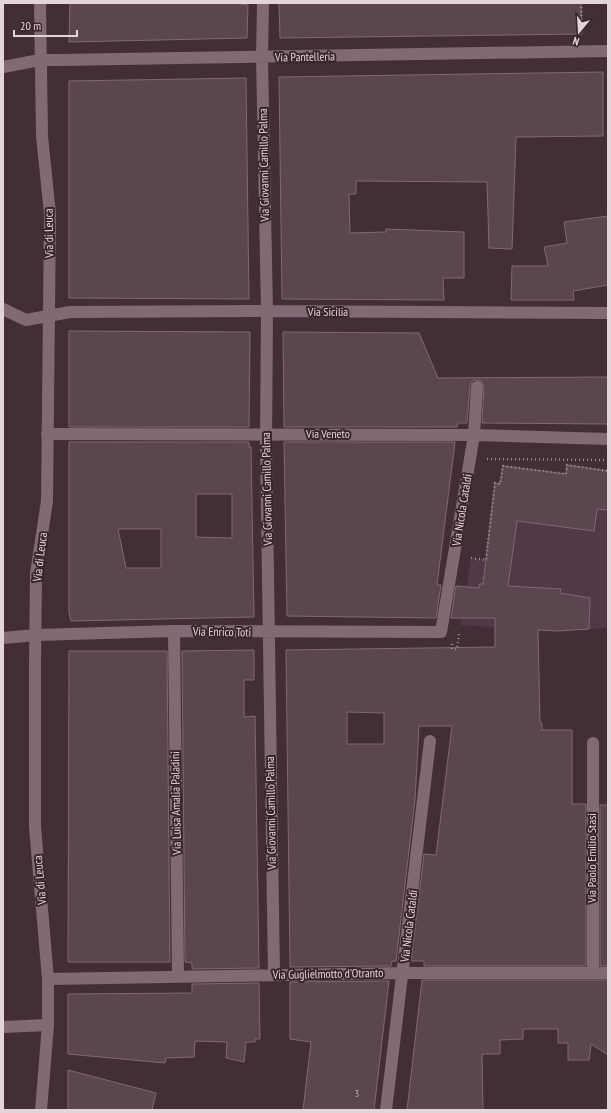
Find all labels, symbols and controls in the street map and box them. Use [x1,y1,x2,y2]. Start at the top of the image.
scale bar [14,12,77,38]
north arrow [559,12,599,52]
text: 20 m [20,18,41,33]
text: N [571,34,581,49]
street label: Via Pantelleria [274,48,335,65]
street label: Via Giovanni Camillo Palma [255,108,272,223]
street label: Via di Leuca [41,208,56,259]
street label: Via Sicilia [307,304,348,319]
street label: Via Veneto [305,426,350,441]
street label: Via Giovanni Camillo Palma [258,432,275,547]
street label: Via Nicola Cataldi [448,473,475,548]
street label: Via di Leuca [29,531,50,583]
street label: Via Enrico Toti [192,623,251,640]
street label: Via Luisa Amalia Paladini [167,751,184,856]
street label: Via Giovanni Camillo Palma [262,756,279,871]
street label: Via Paolo Emilio Stasi [584,813,599,904]
street label: Via di Leuca [30,855,49,906]
street label: Via Nicola Cataldi [397,889,420,964]
street label: Via Guglielmotto d'Otranto [271,965,384,982]
house number: 3 [355,1087,359,1100]

